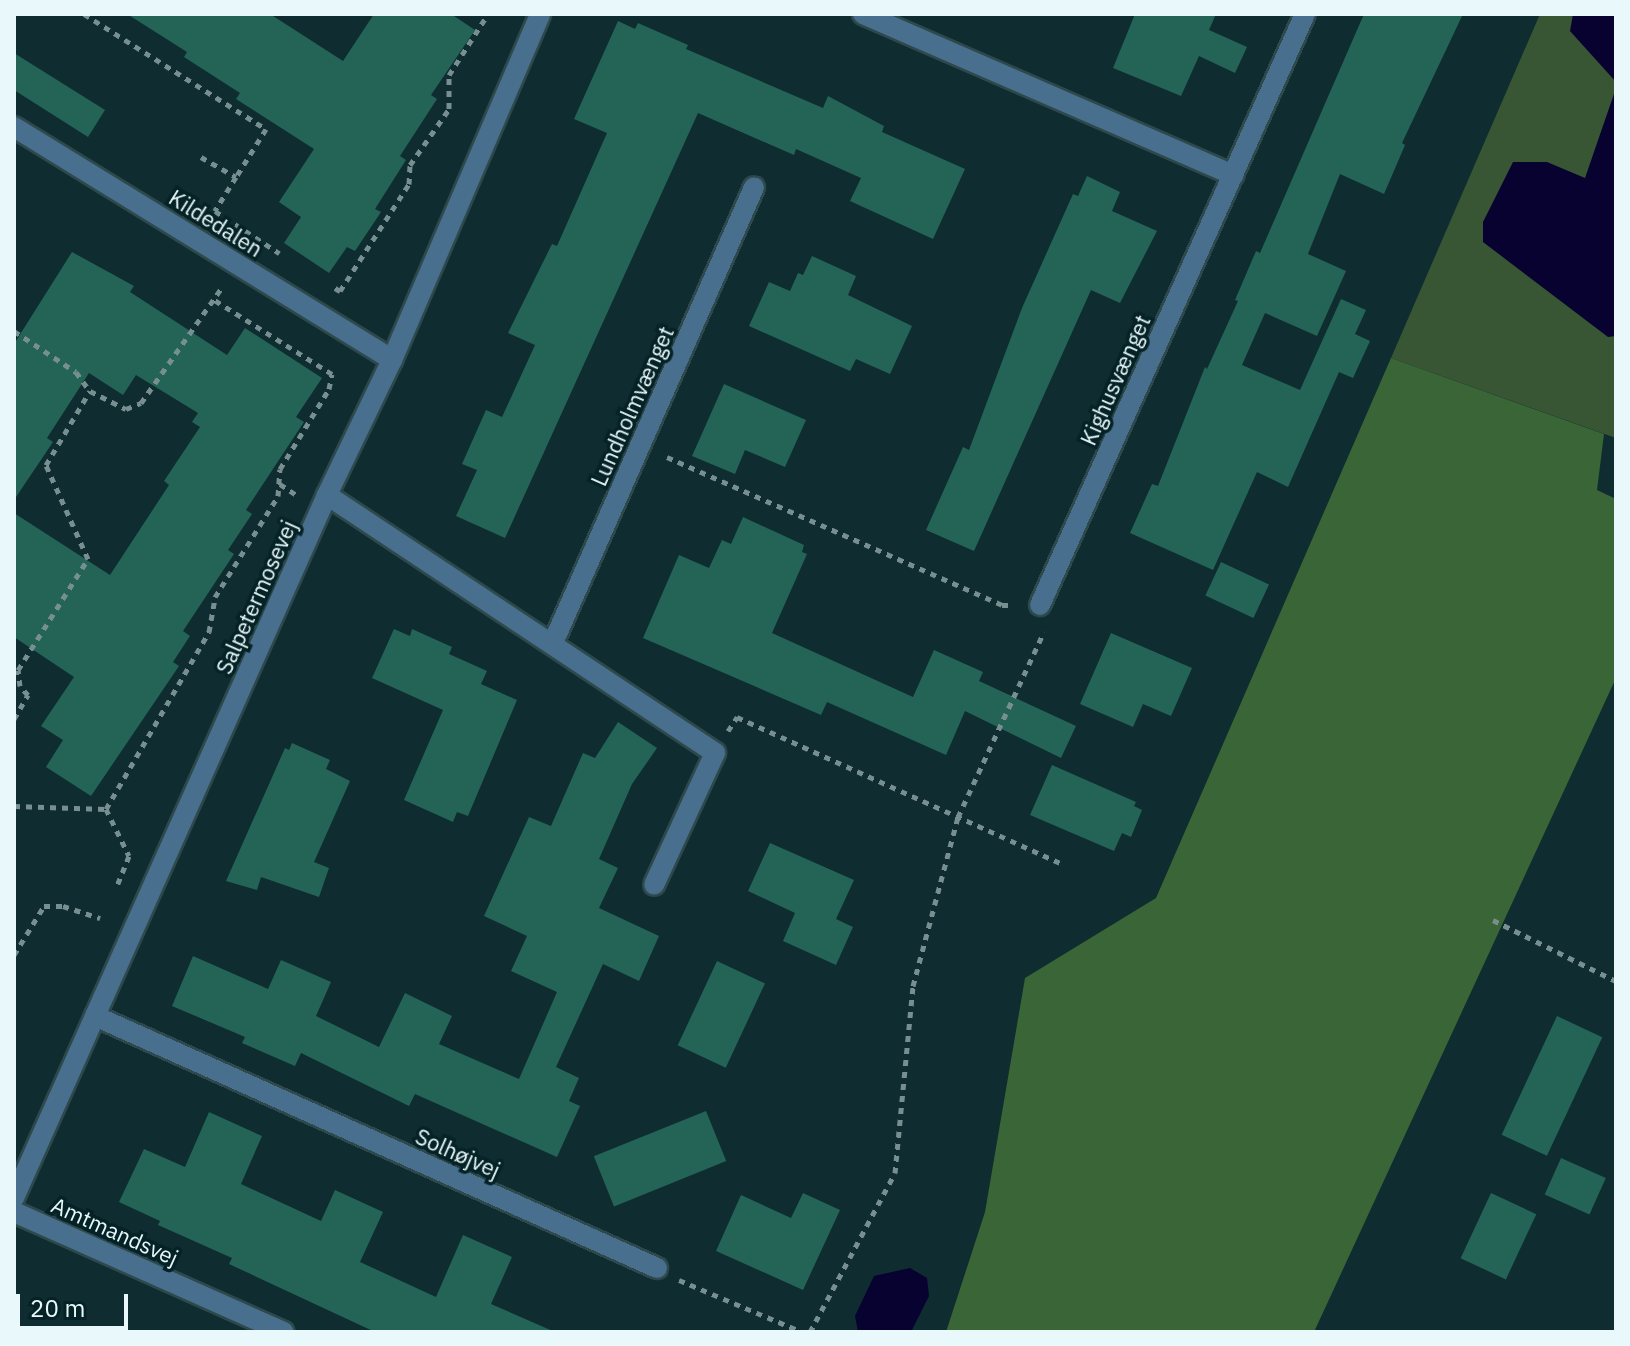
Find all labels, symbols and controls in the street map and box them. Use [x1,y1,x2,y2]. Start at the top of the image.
street label: Kildedalen [164,184,268,262]
street label: Kighusvænget [1074,311,1156,449]
street label: Lundholmvænget [585,322,679,490]
street label: Salpetermosevej [210,516,302,678]
street label: Solhøjvej [412,1123,504,1183]
street label: Amtmandsvej [48,1191,182,1271]
scale bar [20,1278,132,1328]
text: 20 m [30,1292,85,1324]

